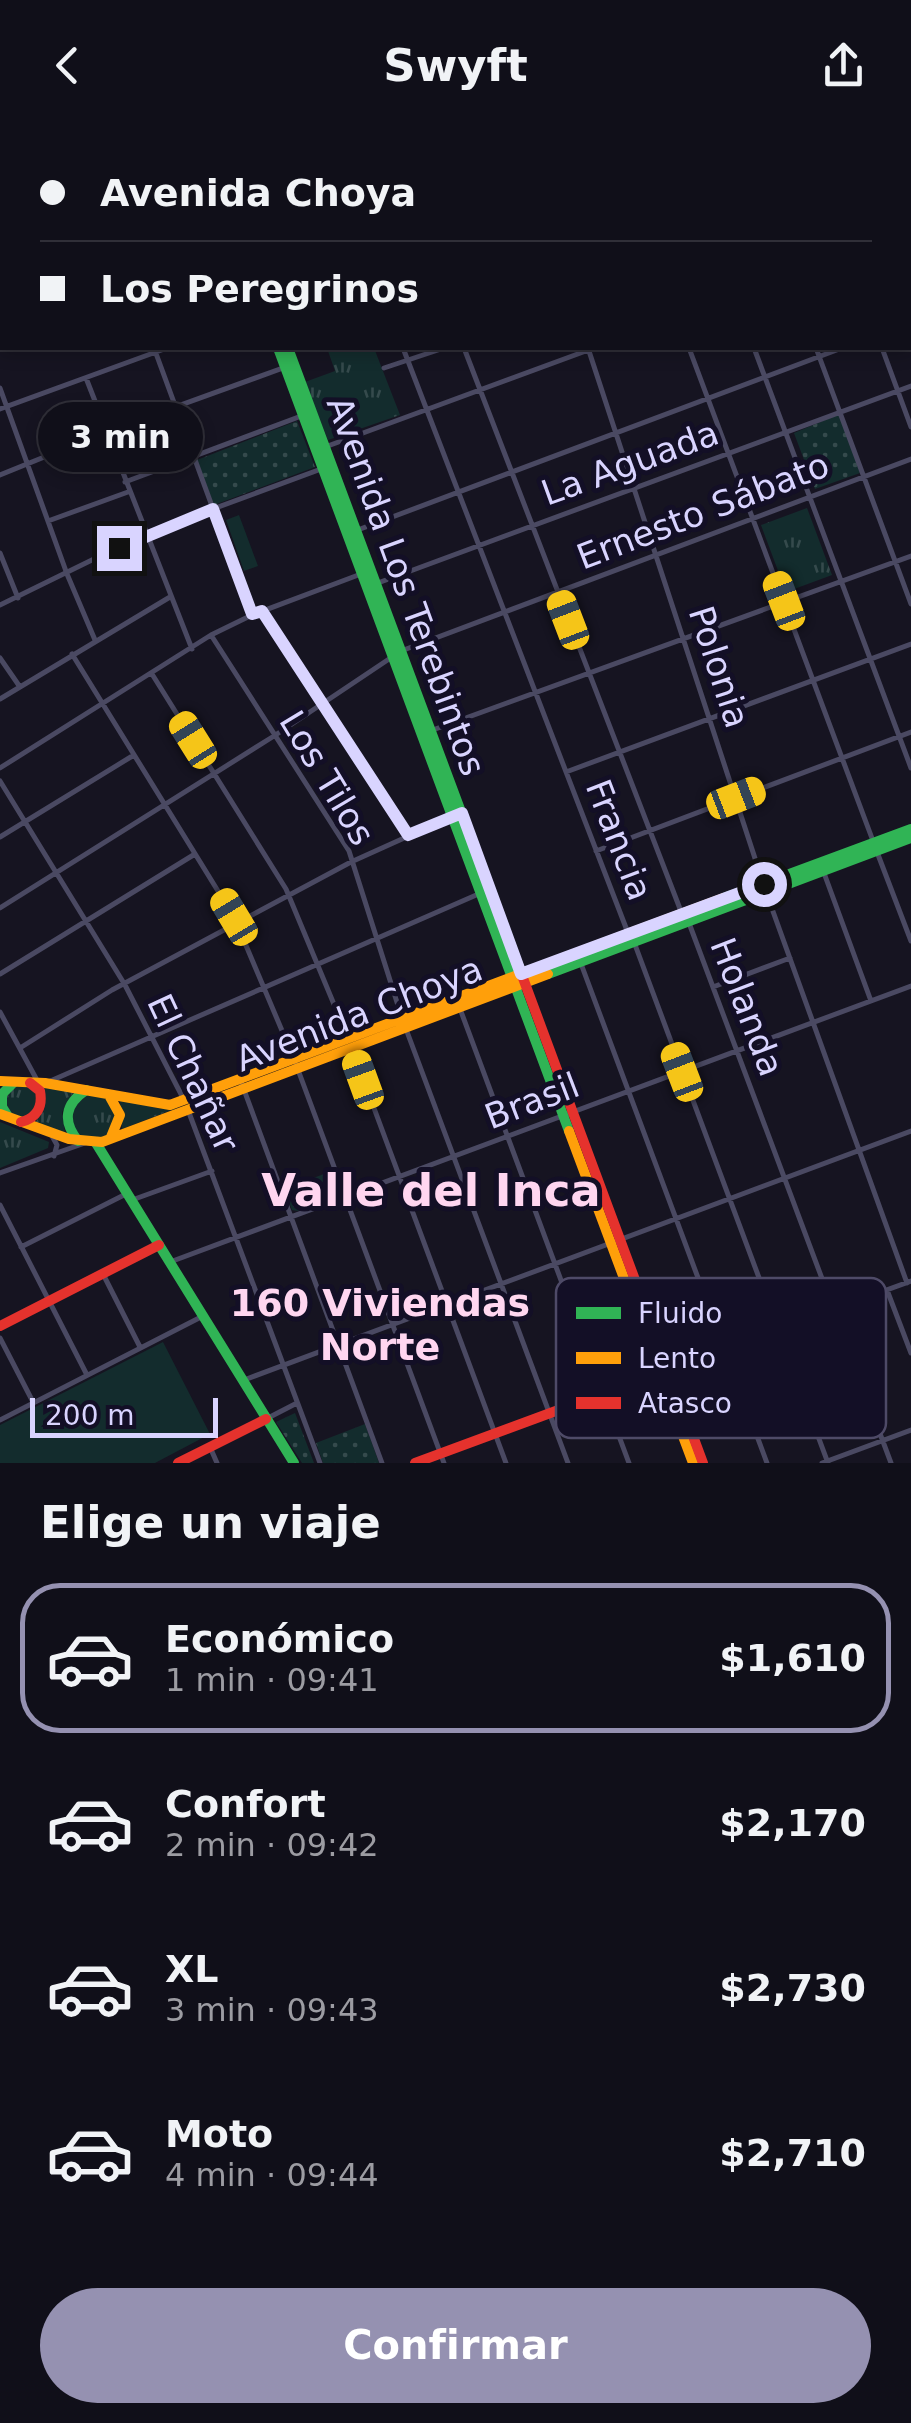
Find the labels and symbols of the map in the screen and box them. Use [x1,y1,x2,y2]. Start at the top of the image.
street label: Avenida Los Terebintos [319,391,493,781]
callout: 3 min [36,403,202,473]
street label: La Aguada [536,412,724,514]
street label: Ernesto Sábato [571,445,835,577]
route end [97,526,142,571]
car [759,568,809,634]
car [543,587,593,653]
street label: Polonia [681,601,757,733]
street label: Los Tilos [271,704,383,852]
car [164,707,222,773]
car [703,773,769,823]
street label: Francia [578,774,660,906]
route start [742,862,787,907]
car [206,884,262,950]
street label: Holanda [702,932,792,1082]
street label: Avenida Choya [230,949,488,1079]
street label: El Chañar [139,988,247,1159]
car [657,1039,707,1105]
car [339,1047,387,1113]
street label: Brasil [479,1065,585,1137]
district label: Valle del Inca [261,1164,601,1217]
legend [556,1278,886,1438]
district label: 160 Viviendas Norte [230,1281,530,1369]
text: Fluido [638,1297,722,1330]
text: Lento [638,1342,716,1375]
text: Atasco [638,1387,732,1420]
scale bar [30,1393,218,1438]

